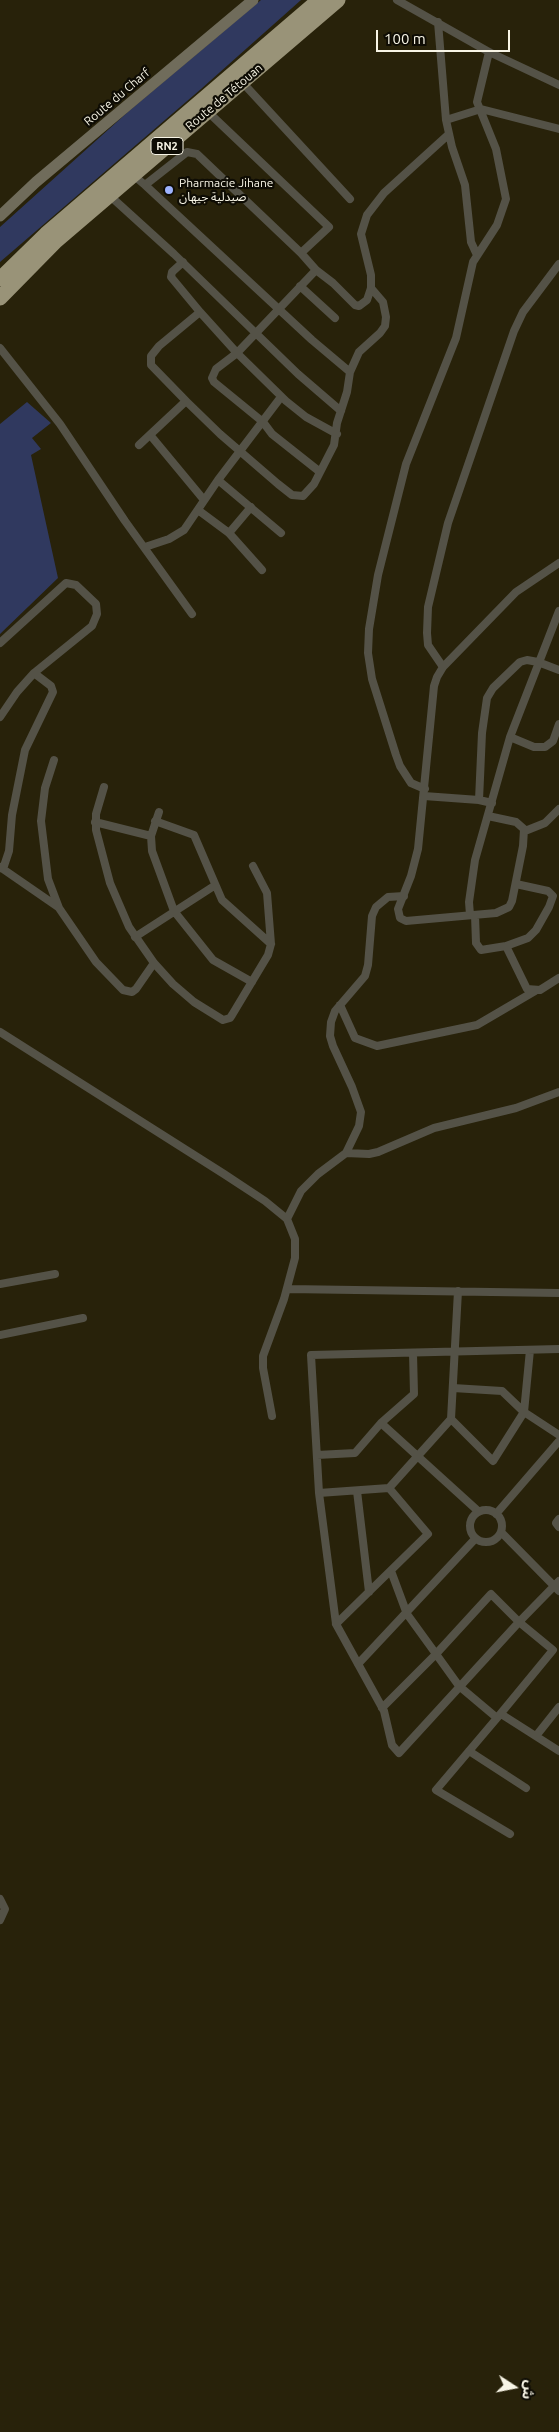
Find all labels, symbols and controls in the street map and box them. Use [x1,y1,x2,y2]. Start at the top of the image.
scale bar [379,20,513,52]
text: 100 m [384,30,426,47]
street label: Route de Tétouan [183,61,265,133]
street label: Route du Charf [81,65,153,129]
road number: RN2 [151,138,183,154]
place label: Pharmacie Jihane صيدلية جيهان [179,176,273,204]
marker: Pharmacie Jihane صيدلية جيهان [163,184,175,196]
north arrow [489,2362,539,2412]
text: ش [519,2379,538,2401]

